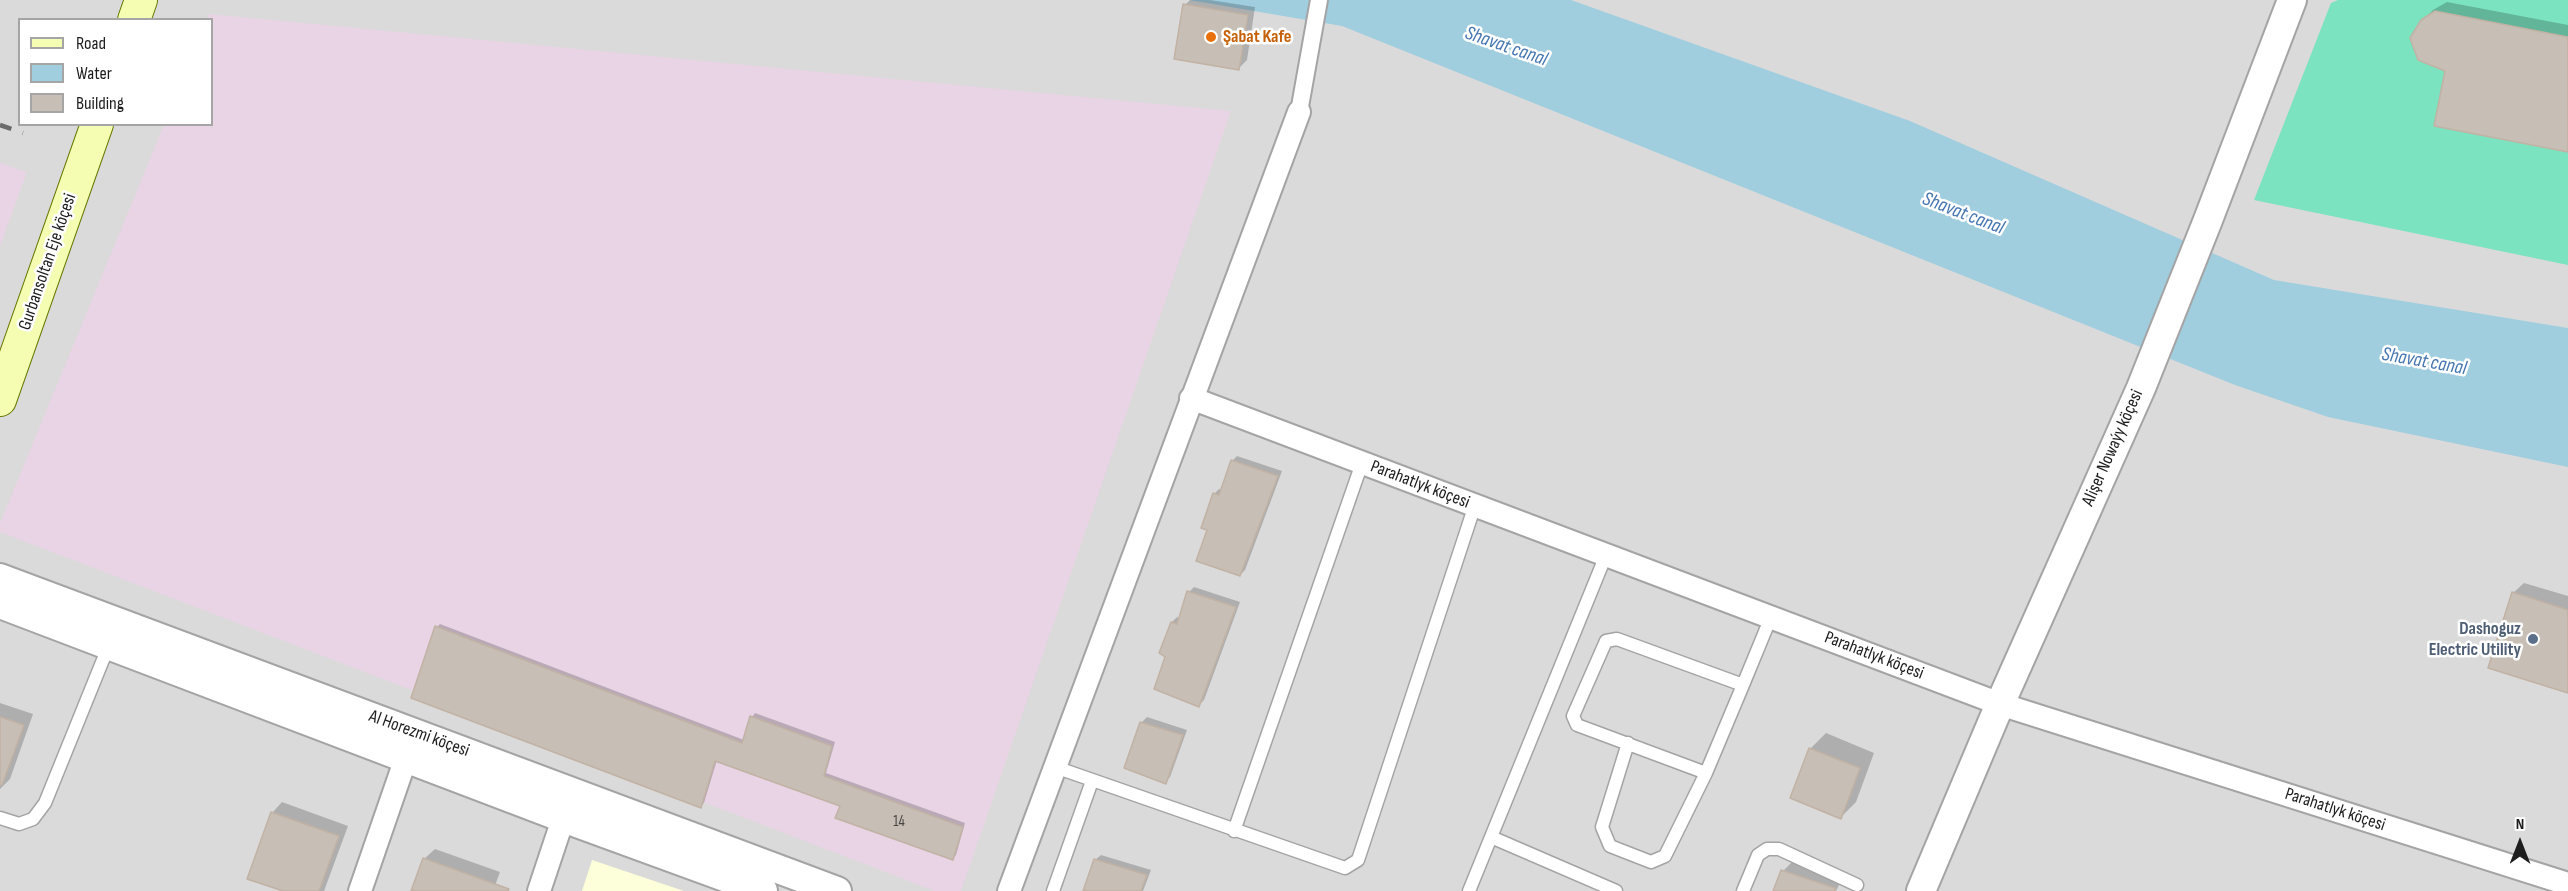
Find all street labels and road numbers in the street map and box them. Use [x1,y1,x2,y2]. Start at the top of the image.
street label: Gurbansoltan Eje köçesi [15,191,81,333]
street label: Alişer Nowaýy köçesi [2078,387,2148,509]
street label: Parahatlyk köçesi [1367,456,1473,514]
street label: Parahatlyk köçesi [1821,627,1927,685]
street label: Al Horezmi köçesi [366,706,472,762]
street label: Parahatlyk köçesi [2282,784,2388,836]

